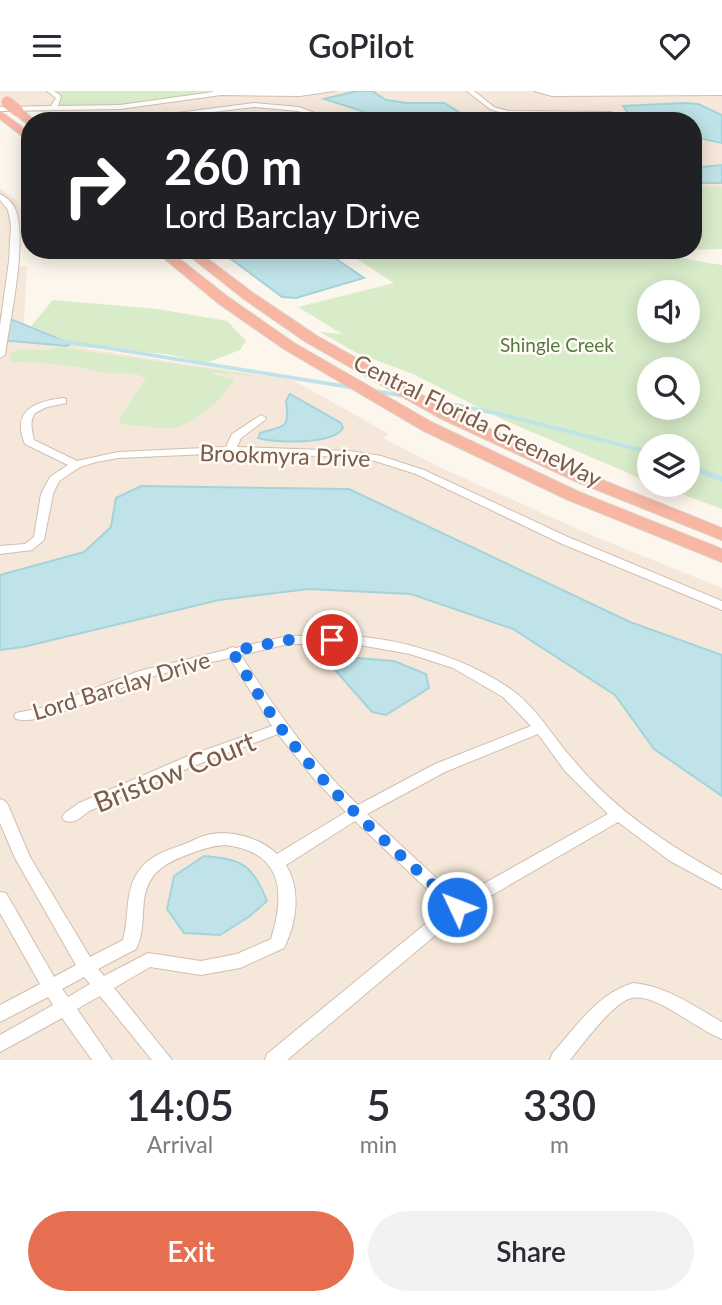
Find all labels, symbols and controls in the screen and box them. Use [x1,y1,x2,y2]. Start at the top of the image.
text: GoPilot [308,26,414,65]
icon: menu [28,27,66,65]
icon: heart [656,27,694,65]
text: 260 m [164,137,302,195]
icon: right [49,140,140,231]
text: Lord Barclay Drive [164,196,420,235]
map controls [637,280,700,497]
button: sound [637,280,700,343]
park label: Shingle Creek [500,333,614,356]
street label: Central Florida GreeneWay [349,348,607,492]
button: search [637,357,700,420]
button: layers [637,434,700,497]
street label: Brookmyra Drive [199,438,371,472]
pin [302,610,362,670]
icon: arrive [313,621,351,659]
street label: Lord Barclay Drive [29,645,213,725]
street label: Bristow Court [88,723,260,819]
position arrow [420,870,494,944]
text: 14:05 [126,1080,234,1130]
text: 5 [366,1080,391,1130]
text: 330 [523,1080,596,1130]
text: Arrival [147,1130,213,1158]
text: min [360,1130,397,1158]
text: m [550,1130,569,1158]
button: Exit [28,1211,354,1291]
button: Share [368,1211,694,1291]

